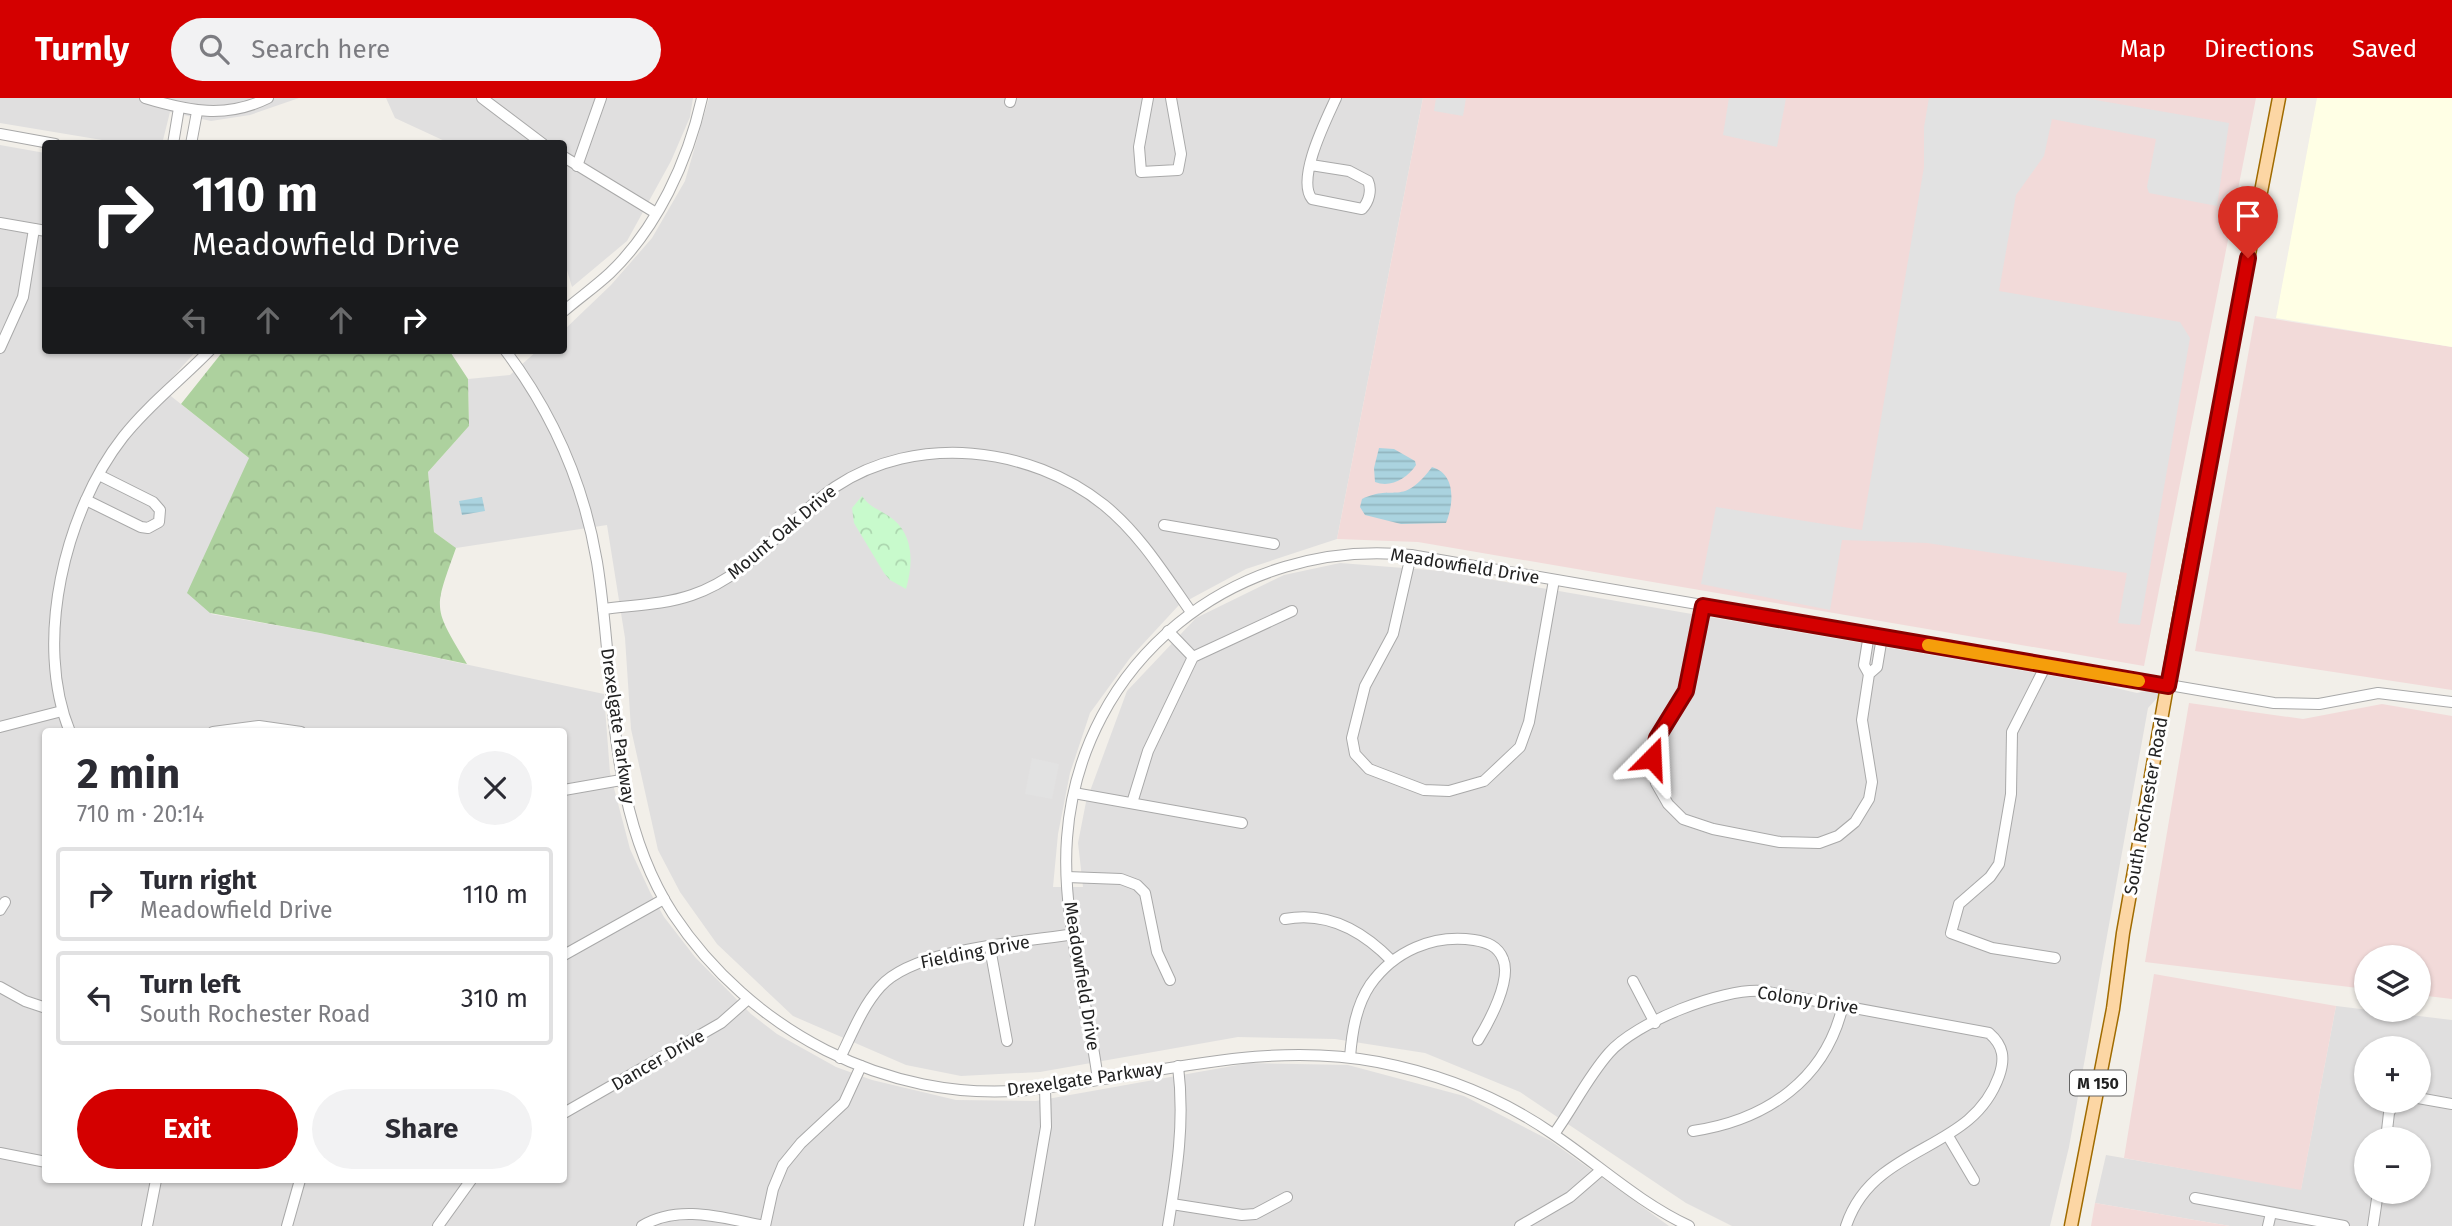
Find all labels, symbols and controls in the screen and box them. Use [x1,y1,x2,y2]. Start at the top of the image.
search box [171,18,661,81]
text: Turnly [35,29,129,69]
icon: search [195,30,233,68]
text: Search here [251,34,390,65]
text: Map [2120,35,2166,63]
text: Directions [2204,35,2314,63]
text: Saved [2352,35,2417,63]
text: 110 m [192,165,318,224]
icon: right [77,168,168,259]
pin [2218,186,2278,258]
icon: arrive [2229,197,2267,235]
text: Meadowfield Drive [192,225,460,263]
icon: left [176,301,214,339]
icon: ahead [249,301,287,339]
icon: ahead [322,301,360,339]
icon: right [395,301,433,339]
street label: Mount Oak Drive [723,480,841,584]
street label: Meadowfield Drive [1389,543,1541,589]
street label: Drexelgate Parkway [596,647,640,806]
street label: South Rochester Road [2120,715,2172,897]
position arrow [1615,721,1689,795]
text: 2 min [77,749,180,799]
button: close [458,751,532,825]
text: 710 m · 20:14 [77,800,204,828]
text: Turn right [140,865,257,896]
icon: right [81,875,119,913]
text: 110 m [462,879,528,910]
text: Meadowfield Drive [140,896,333,924]
street label: Meadowfield Drive [1059,900,1105,1052]
street label: Fielding Drive [918,931,1032,973]
map controls [2354,945,2431,1204]
button: layers [2354,945,2431,1022]
text: Turn left [140,969,241,1000]
icon: left [81,979,119,1017]
street label: Colony Drive [1756,981,1860,1019]
text: 310 m [461,983,528,1014]
text: South Rochester Road [140,1000,370,1028]
street label: Dancer Drive [608,1025,708,1095]
button: + [2354,1036,2431,1113]
street label: Drexelgate Parkway [1006,1057,1165,1101]
road number: M 150 [2070,1071,2126,1096]
button: Exit [77,1089,298,1169]
button: Share [312,1089,532,1169]
button: − [2354,1127,2431,1204]

